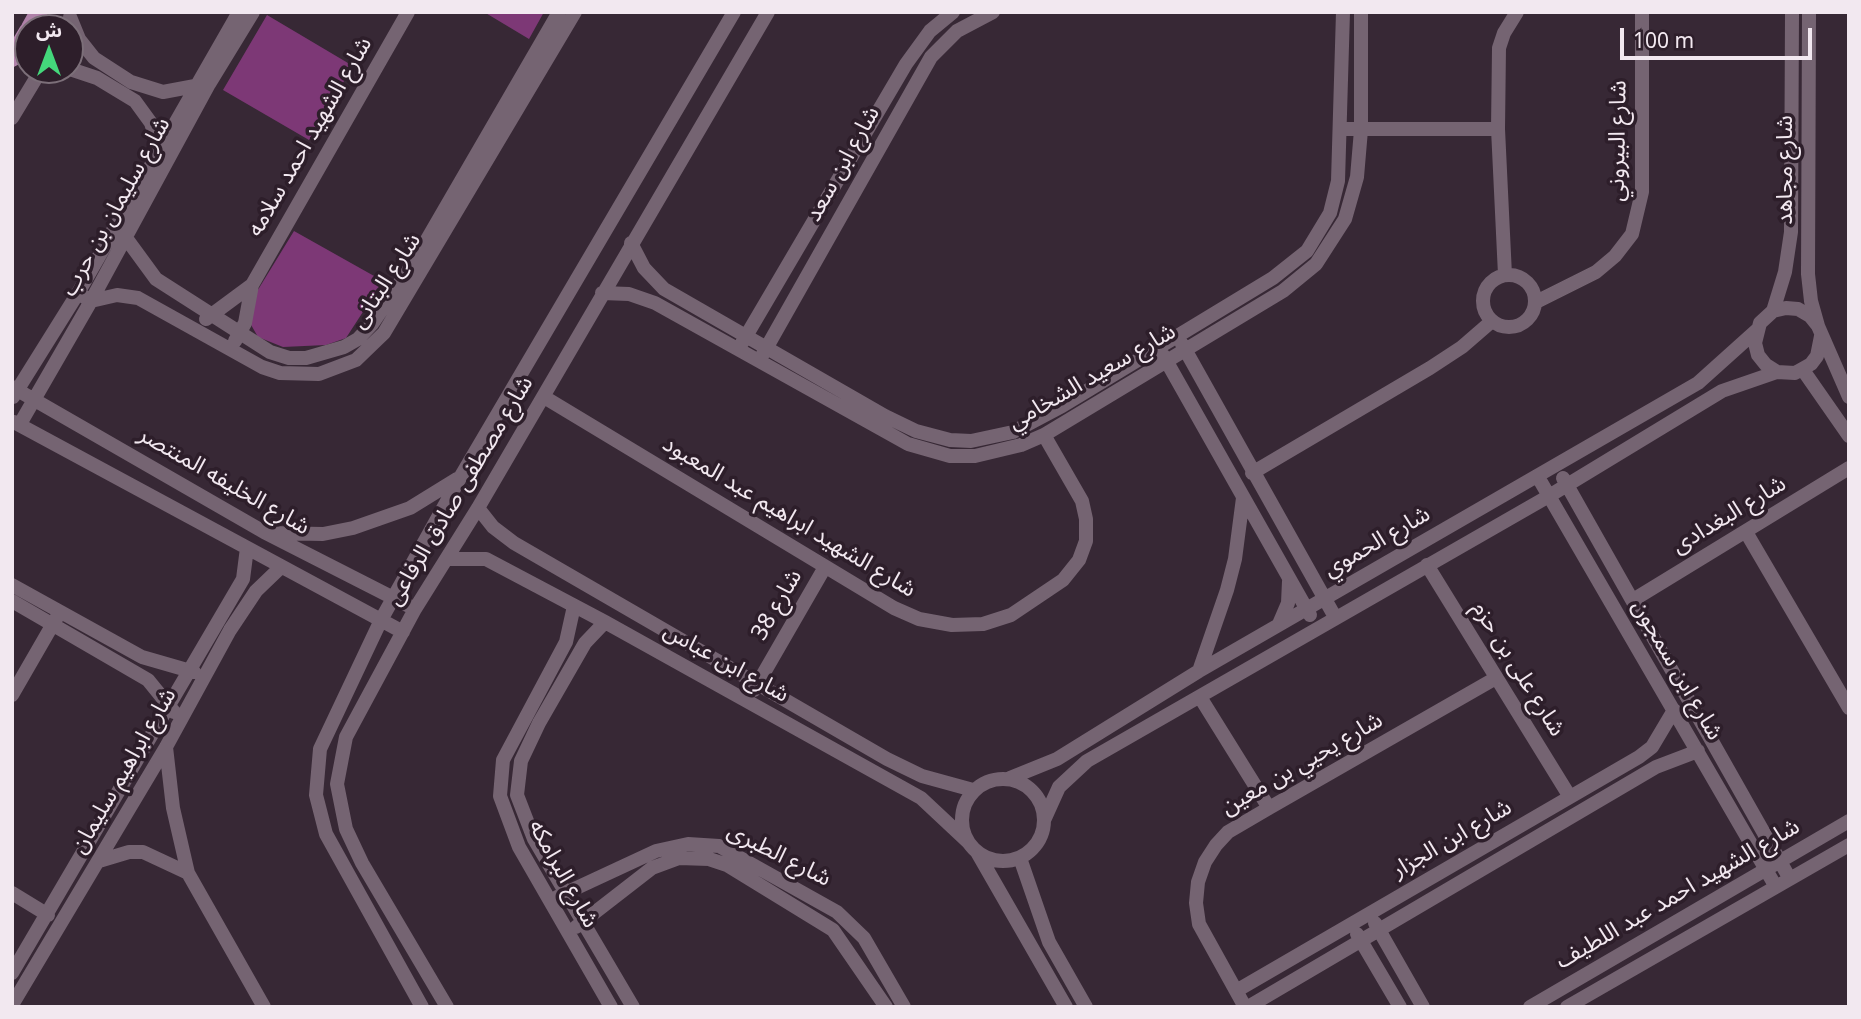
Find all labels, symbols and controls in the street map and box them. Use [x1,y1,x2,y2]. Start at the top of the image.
north arrow [14,14,84,84]
scale bar [1623,14,1815,58]
text: ش [36,17,62,43]
text: 100 m [1633,26,1694,54]
street label: شارع الشهيد احمد سلامه [242,32,378,242]
street label: شارع البيروني [1603,80,1633,202]
street label: شارع ابن سعد [800,102,886,226]
street label: شارع سليمان بن حرب [55,113,177,301]
street label: شارع مجاهد [1771,115,1799,225]
street label: شارع البتانى [345,228,427,334]
street label: شارع سعيد الشخامي [1003,318,1181,436]
street label: شارع مصطفى صادق الرفاعى [380,371,540,611]
street label: شارع الخليفه المنتصر [133,421,315,541]
street label: شارع الشهيد ابراهيم عبد المعبود [657,430,921,604]
street label: شارع البغدادى [1667,470,1791,560]
street label: شارع الحموي [1319,500,1435,584]
street label: شارع 38 [746,565,808,645]
street label: شارع ابن سمجون [1626,595,1728,745]
street label: شارع على بن حزم [1465,596,1571,742]
street label: شارع ابن عباس [658,617,794,709]
street label: شارع ابراهيم سليمان [65,683,183,859]
street label: شارع يحيي بن معين [1216,706,1388,822]
street label: شارع ابن الجزار [1387,794,1517,884]
street label: شارع الشهيد احمد عبد اللطيف [1551,813,1805,975]
street label: شارع البرامكه [522,815,604,933]
street label: شارع الطبرى [722,817,836,893]

